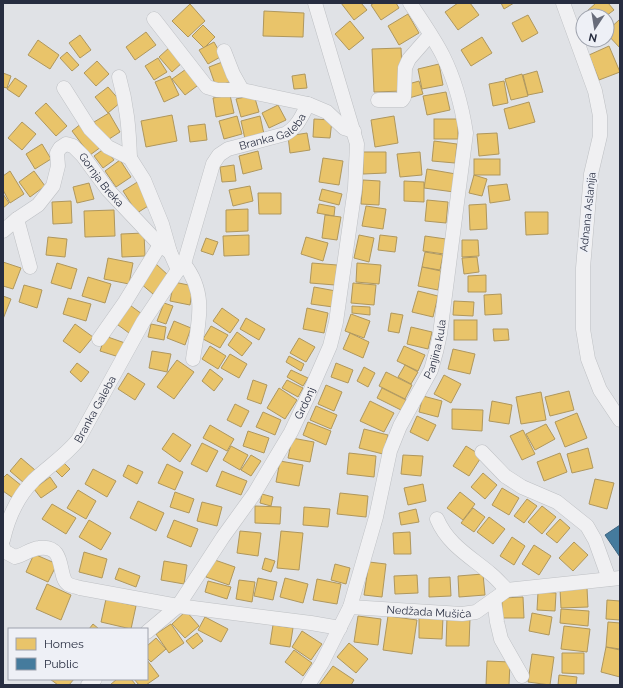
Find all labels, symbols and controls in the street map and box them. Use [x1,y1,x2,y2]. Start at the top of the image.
north arrow [575,8,615,48]
text: N [588,30,598,45]
street label: Branka Galeba [238,111,308,152]
street label: Gornja Breka [76,150,127,209]
street label: Adnana Aslanija [577,171,599,253]
street label: Panjina kula [421,319,448,381]
street label: Branka Galeba [71,374,119,445]
street label: Grdonj [292,385,318,421]
street label: Nedžada Mušića [386,603,472,621]
legend [8,628,148,680]
text: Homes [44,637,84,651]
text: Public [44,657,79,671]

